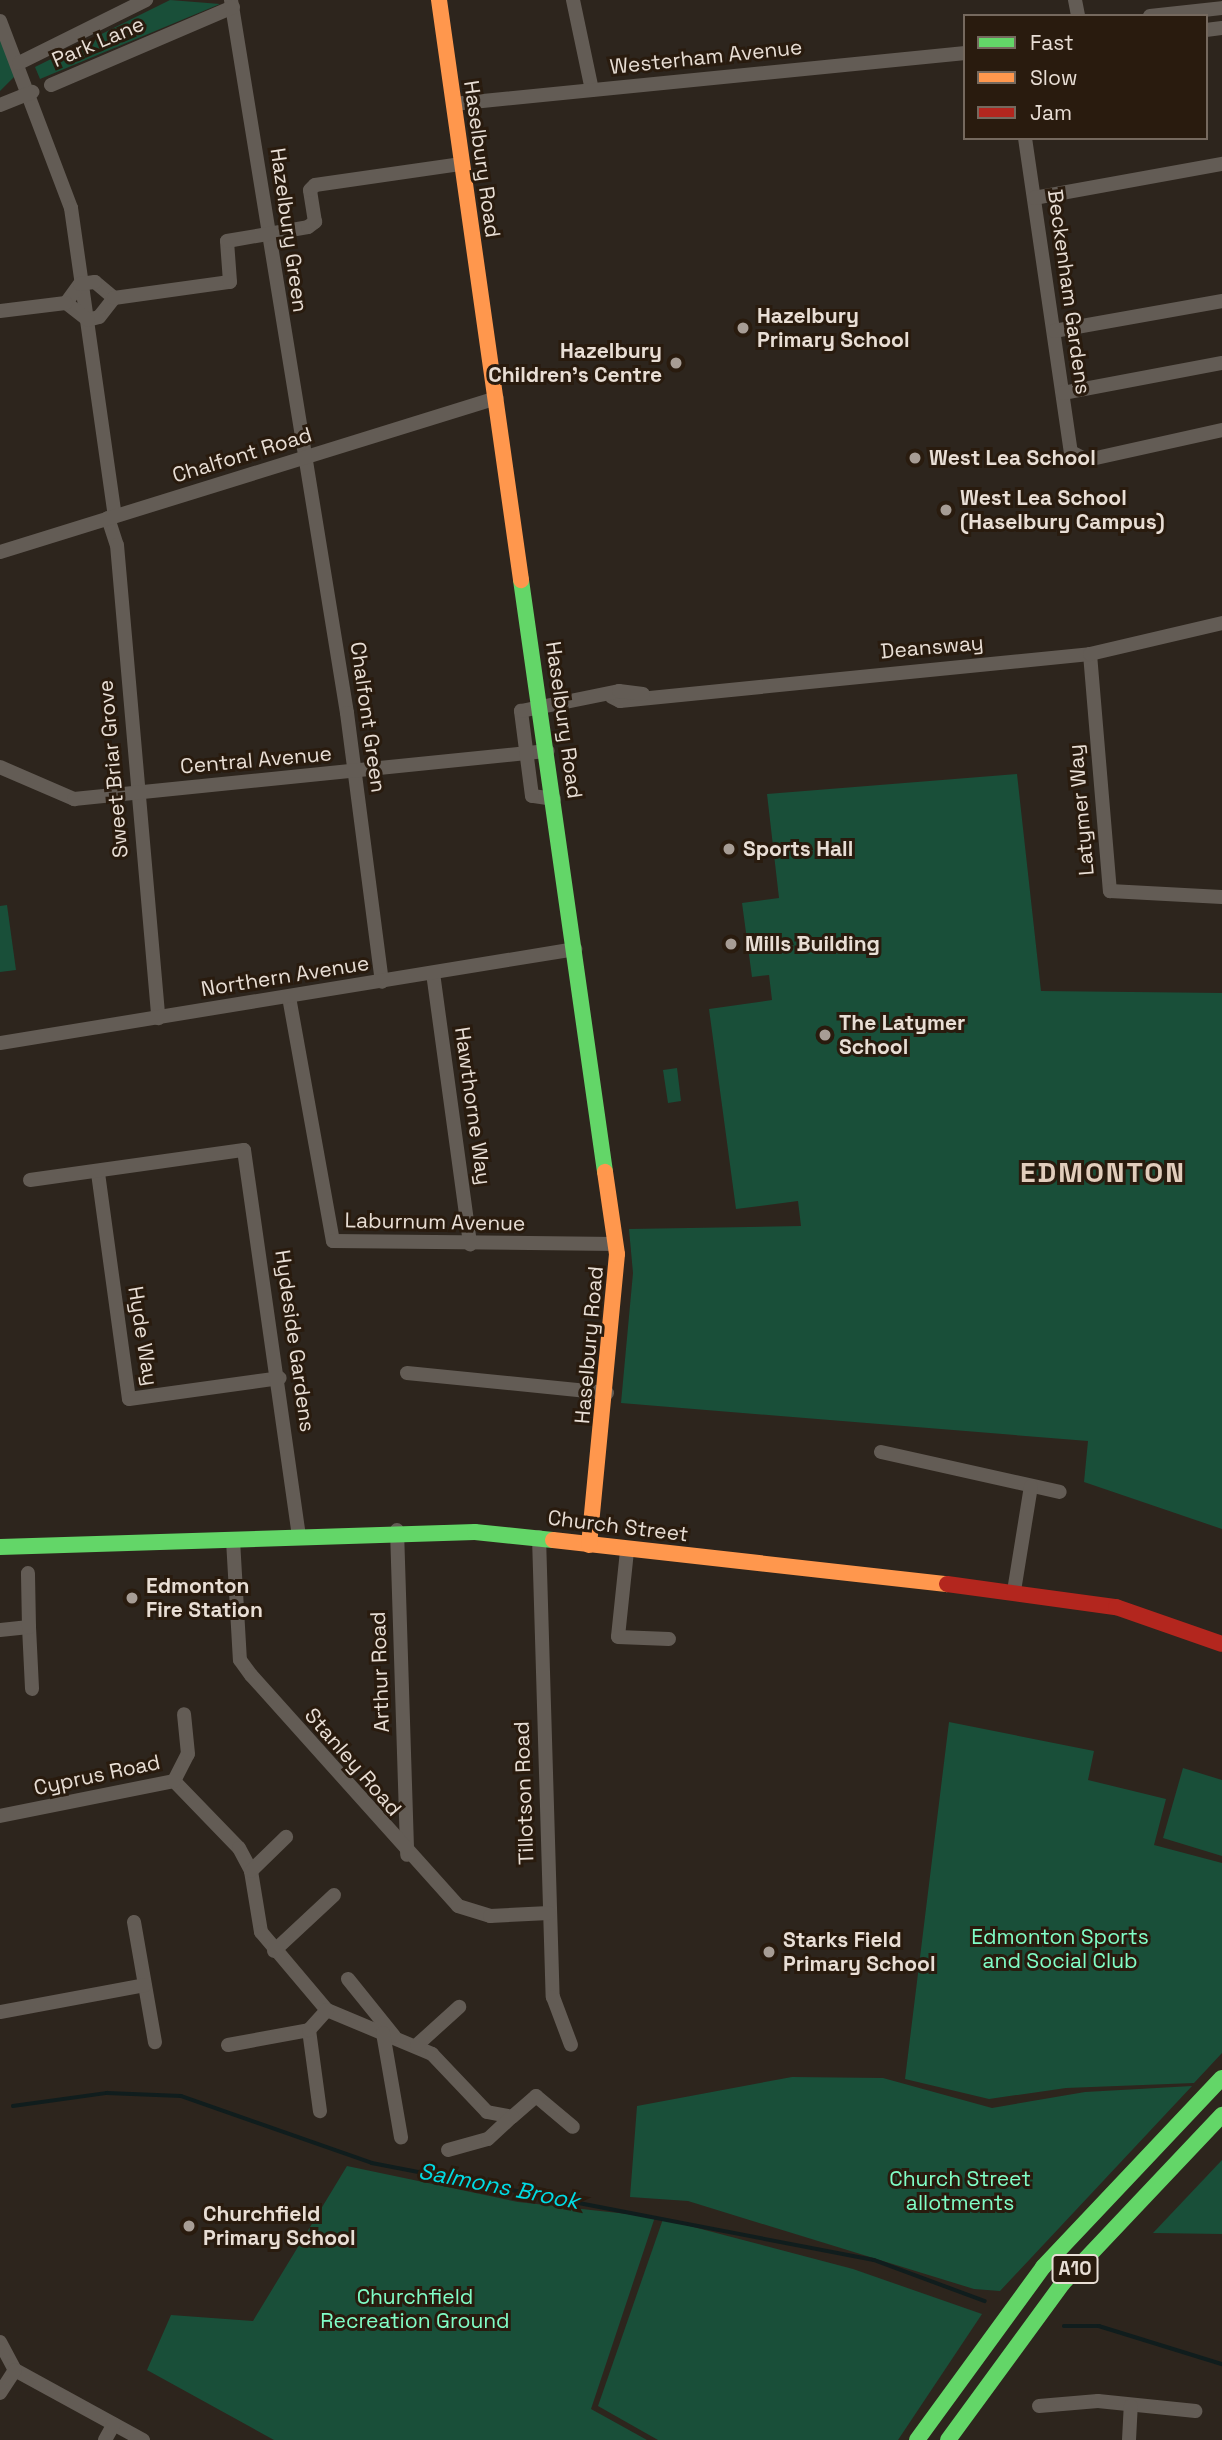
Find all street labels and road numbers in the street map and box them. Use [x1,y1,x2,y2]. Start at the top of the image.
street label: Park Lane [48,11,148,73]
street label: Westerham Avenue [608,34,804,80]
street label: Haselbury Road [458,79,506,239]
street label: Hazelbury Green [265,146,313,314]
street label: Beckenham Gardens [1042,188,1096,396]
street label: Chalfont Road [169,422,315,488]
street label: Deansway [879,630,985,664]
street label: Chalfont Green [345,640,391,794]
street label: Haselbury Road [540,640,588,800]
street label: Sweet Briar Grove [93,679,133,859]
street label: Central Avenue [179,741,333,779]
street label: Latymer Way [1063,743,1099,877]
street label: Northern Avenue [199,950,371,1002]
street label: Hawthorne Way [449,1025,497,1187]
street label: Laburnum Avenue [344,1208,526,1236]
street label: Hydeside Gardens [270,1248,320,1434]
street label: Haselbury Road [570,1265,608,1425]
street label: Hyde Way [123,1284,163,1388]
street label: Church Street [546,1505,690,1547]
street label: Arthur Road [365,1611,395,1733]
street label: Stanley Road [299,1703,407,1821]
street label: Tillotson Road [509,1721,539,1865]
street label: Cyprus Road [31,1749,163,1801]
road number: A10 [1050,2254,1100,2284]

